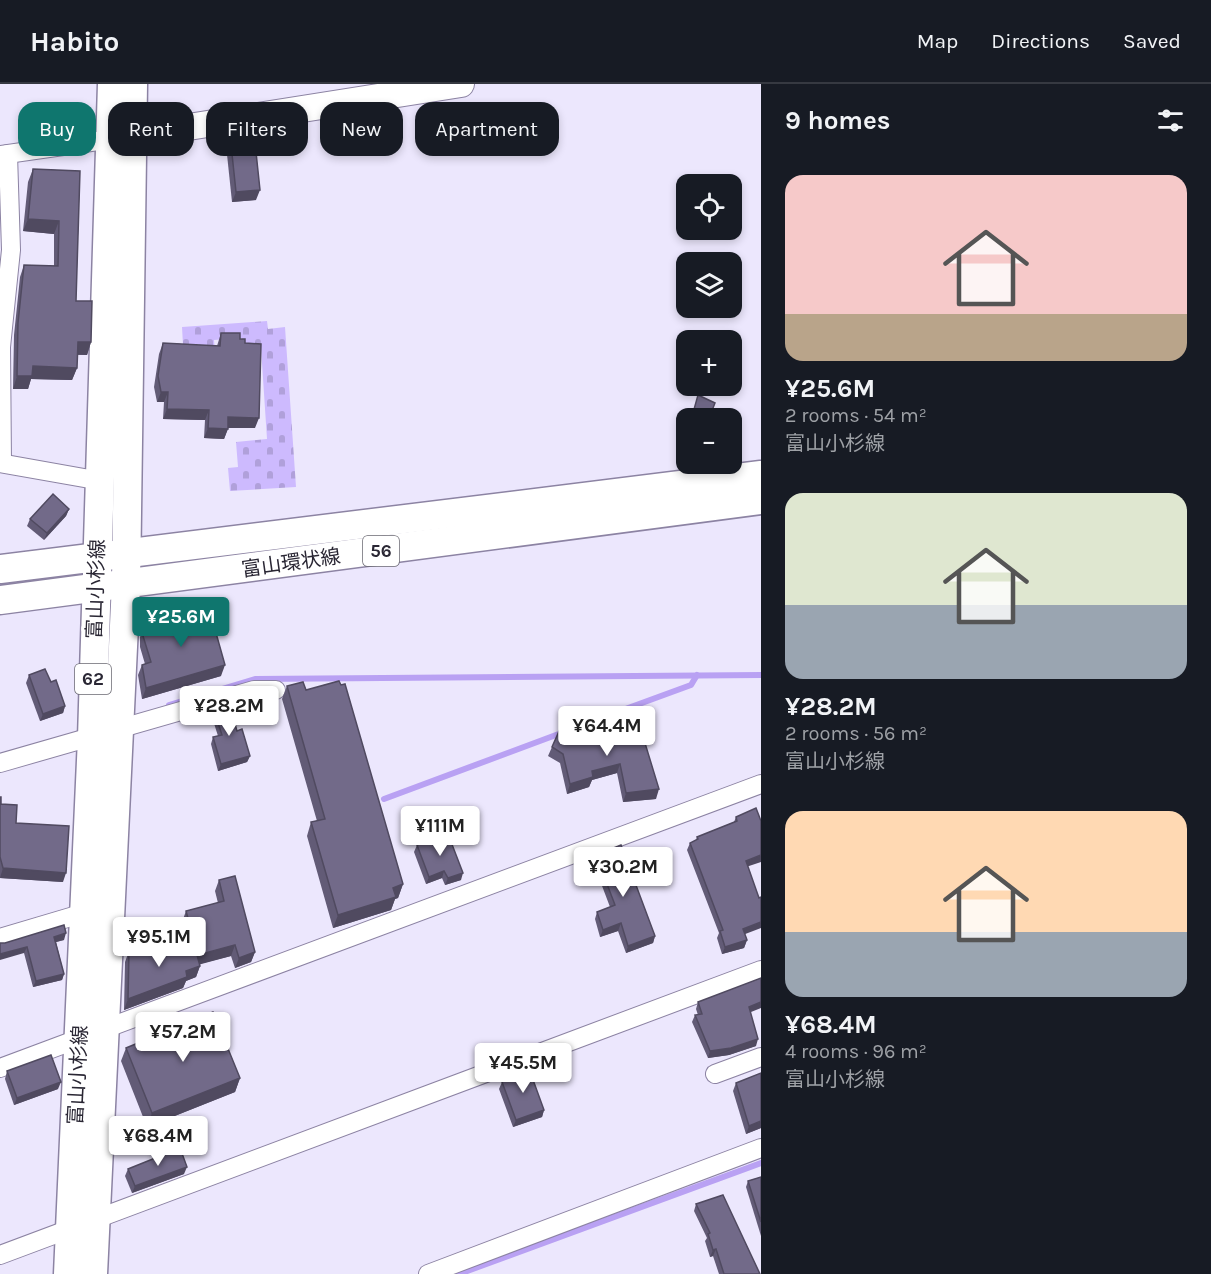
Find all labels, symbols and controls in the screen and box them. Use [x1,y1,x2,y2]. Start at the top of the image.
text: Habito [30,25,119,58]
text: Map [917,29,958,53]
text: Directions [991,29,1090,53]
text: Saved [1123,29,1181,53]
chip: Buy [18,102,96,156]
chip: Rent [108,102,194,156]
chip: Filters [206,102,308,156]
chip: New [320,102,403,156]
chip: Apartment [415,102,559,156]
icon: filters [1154,104,1187,137]
text: 9 homes [785,105,891,136]
map controls [676,174,742,474]
button: locate [676,174,742,240]
icon: home [932,214,1040,322]
button: layers [676,252,742,318]
button: + [676,330,742,396]
text: ¥25.6M [785,373,875,404]
text: 2 rooms · 54 m² [785,404,927,427]
button: − [676,408,742,474]
text: 富山小杉線 [785,432,885,455]
icon: home [932,532,1040,640]
road number: 56 [363,536,399,566]
street label: 富山小杉線 [83,539,109,639]
street label: 富山環状線 [240,545,342,581]
pin: ¥25.6M [132,597,230,648]
text: ¥25.6M [146,605,216,628]
road number: 62 [75,664,111,694]
pin: ¥28.2M [180,686,278,737]
text: ¥28.2M [785,691,877,722]
text: ¥28.2M [194,694,264,717]
pin: ¥64.4M [558,706,656,757]
text: ¥64.4M [572,714,642,737]
text: 2 rooms · 56 m² [785,722,927,745]
text: 富山小杉線 [785,750,885,773]
pin: ¥111M [398,806,482,857]
text: ¥111M [415,814,465,837]
pin: ¥30.2M [574,847,672,898]
icon: home [932,850,1040,958]
text: ¥30.2M [588,855,658,878]
pin: ¥95.1M [110,917,208,968]
text: ¥95.1M [127,925,191,948]
text: ¥68.4M [785,1009,877,1040]
pin: ¥57.2M [134,1012,232,1063]
text: ¥57.2M [149,1020,217,1043]
street label: 富山小杉線 [64,1024,92,1126]
text: 4 rooms · 96 m² [785,1040,927,1063]
pin: ¥45.5M [474,1043,572,1094]
text: ¥45.5M [489,1051,557,1074]
text: 富山小杉線 [785,1068,885,1091]
pin: ¥68.4M [109,1116,207,1167]
text: ¥68.4M [123,1124,193,1147]

